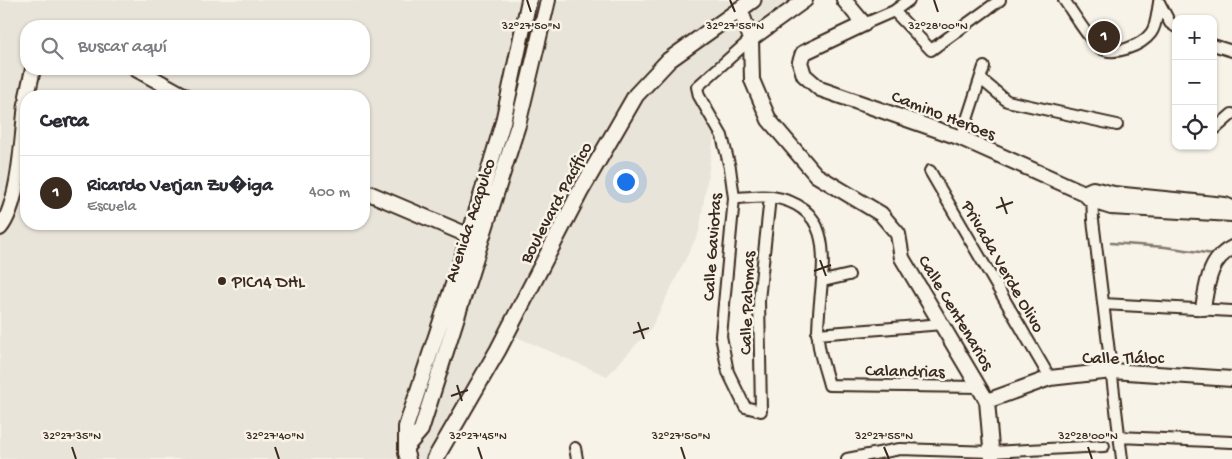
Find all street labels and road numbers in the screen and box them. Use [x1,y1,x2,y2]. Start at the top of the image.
street label: Camino Heroes [888,87,999,146]
street label: Boulevard Pacífico [516,139,598,268]
street label: Avenida Acapulco [442,156,501,285]
street label: Calle Gaviotas [699,191,728,302]
street label: Privada Verde Olivo [955,197,1048,337]
street label: Calle Palomas [736,249,761,355]
street label: Calle Centenarios [912,252,998,376]
street label: Calle Tláloc [1082,349,1165,370]
street label: Calandrias [865,361,946,384]

